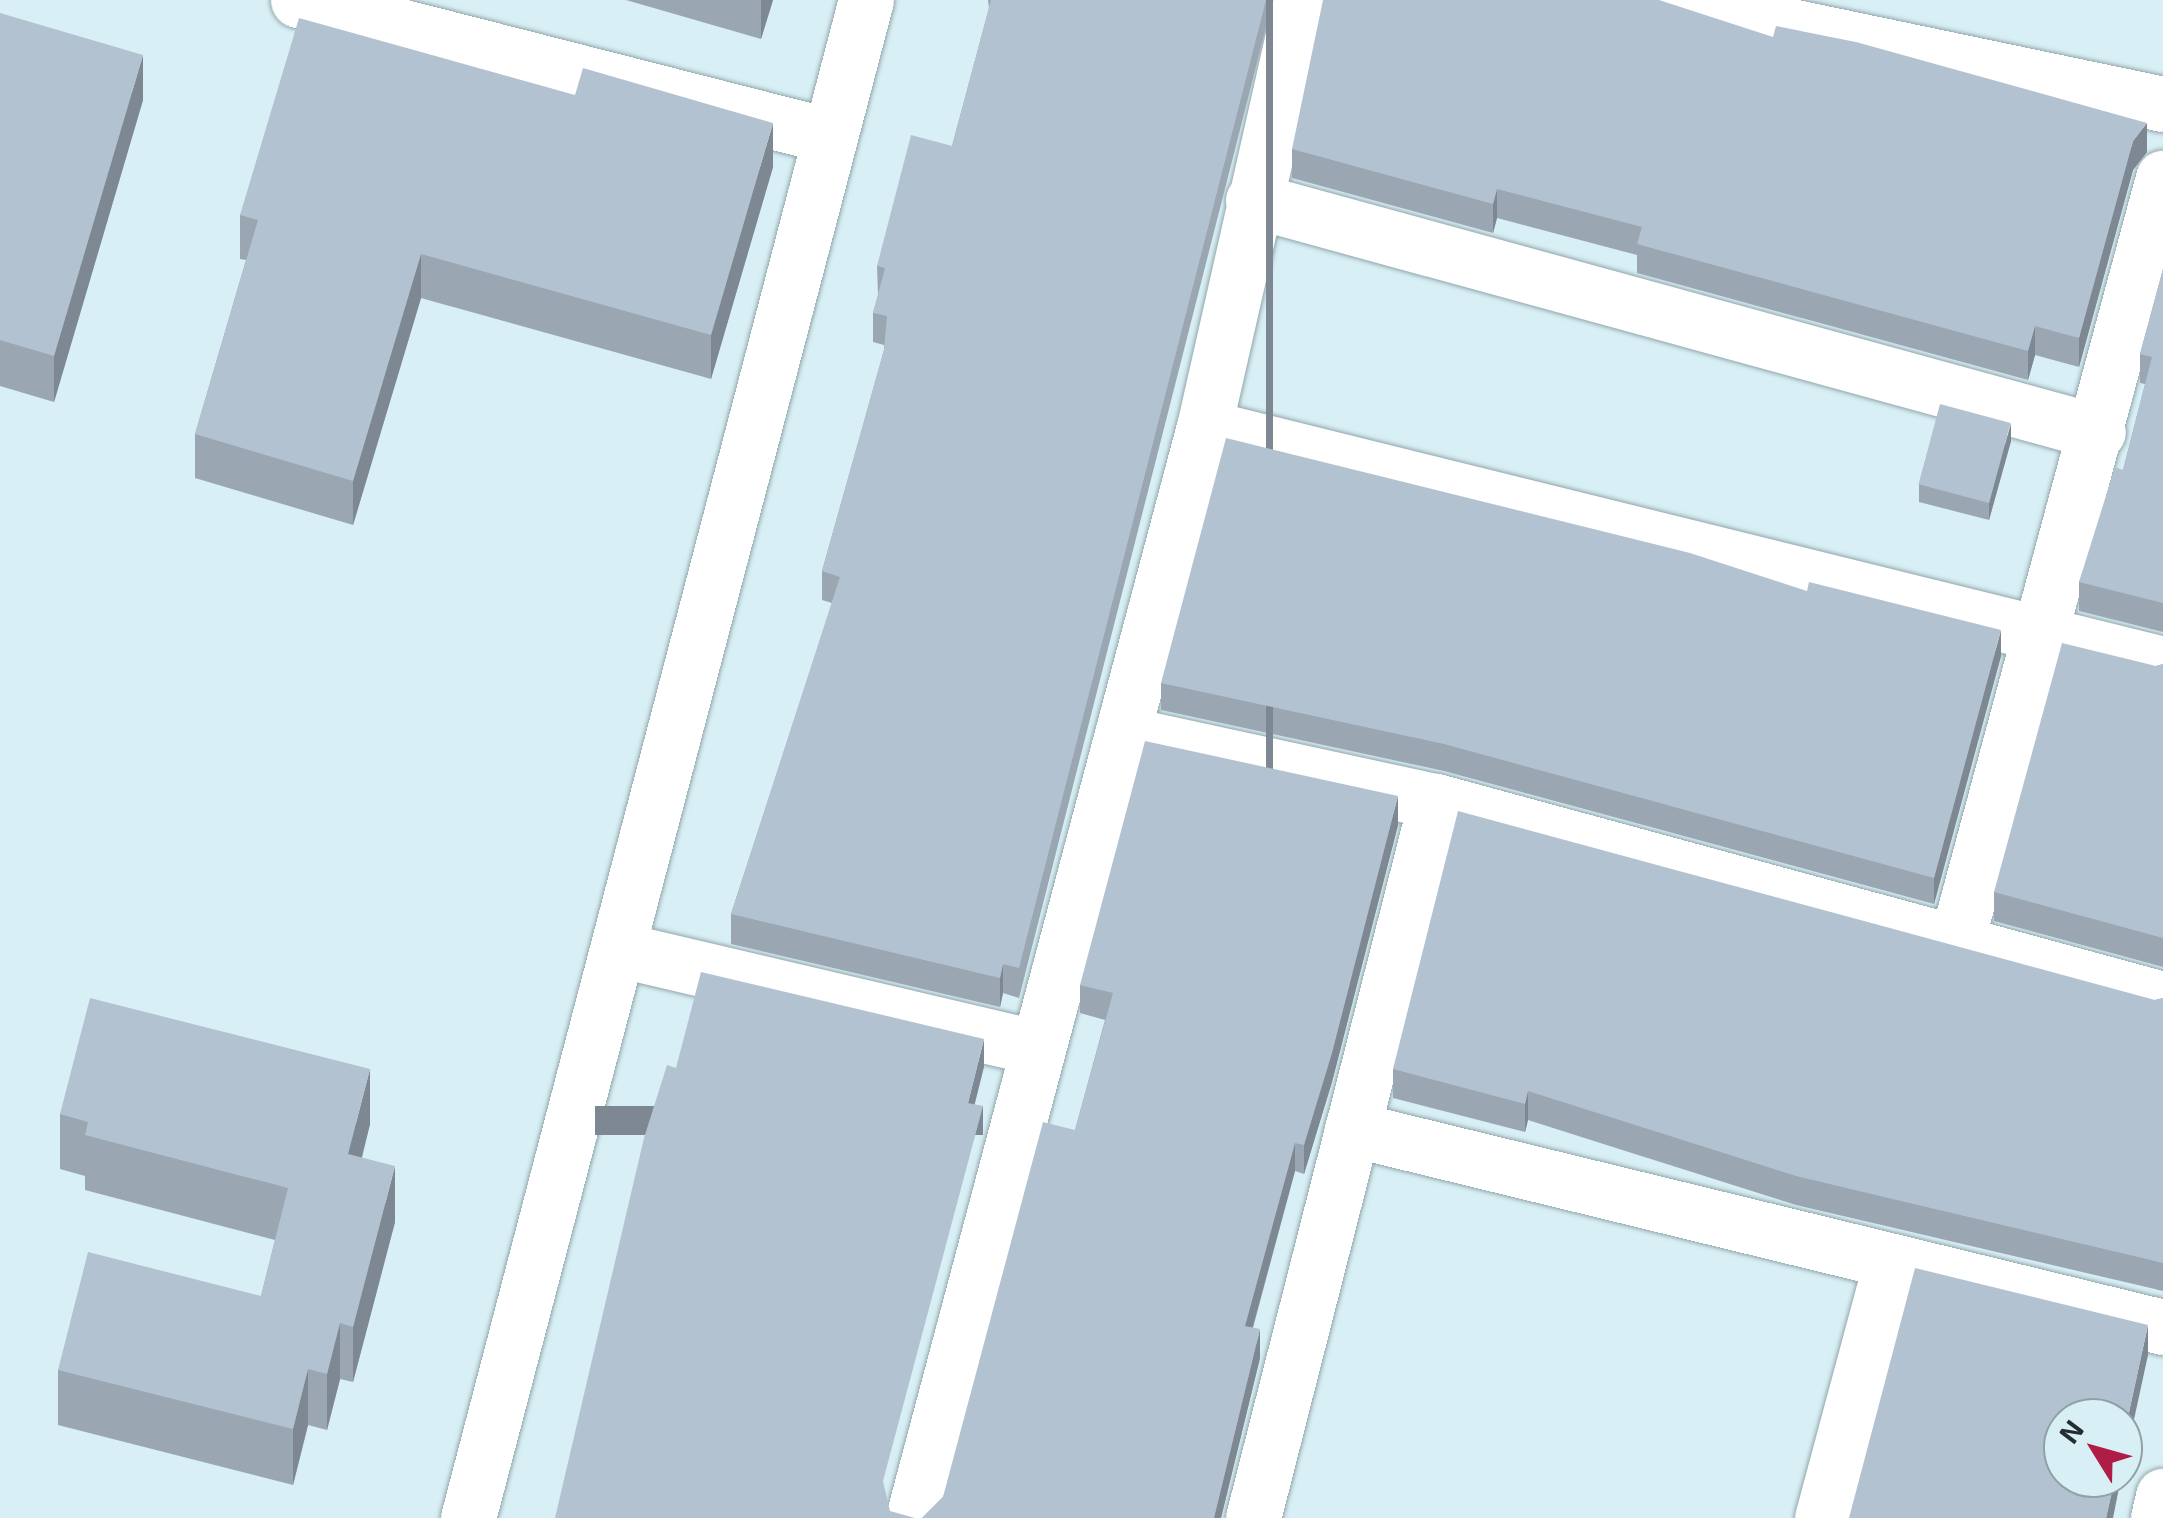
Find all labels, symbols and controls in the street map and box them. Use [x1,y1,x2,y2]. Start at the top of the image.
north arrow [2043,1398,2143,1498]
text: N [2051,1413,2090,1449]

